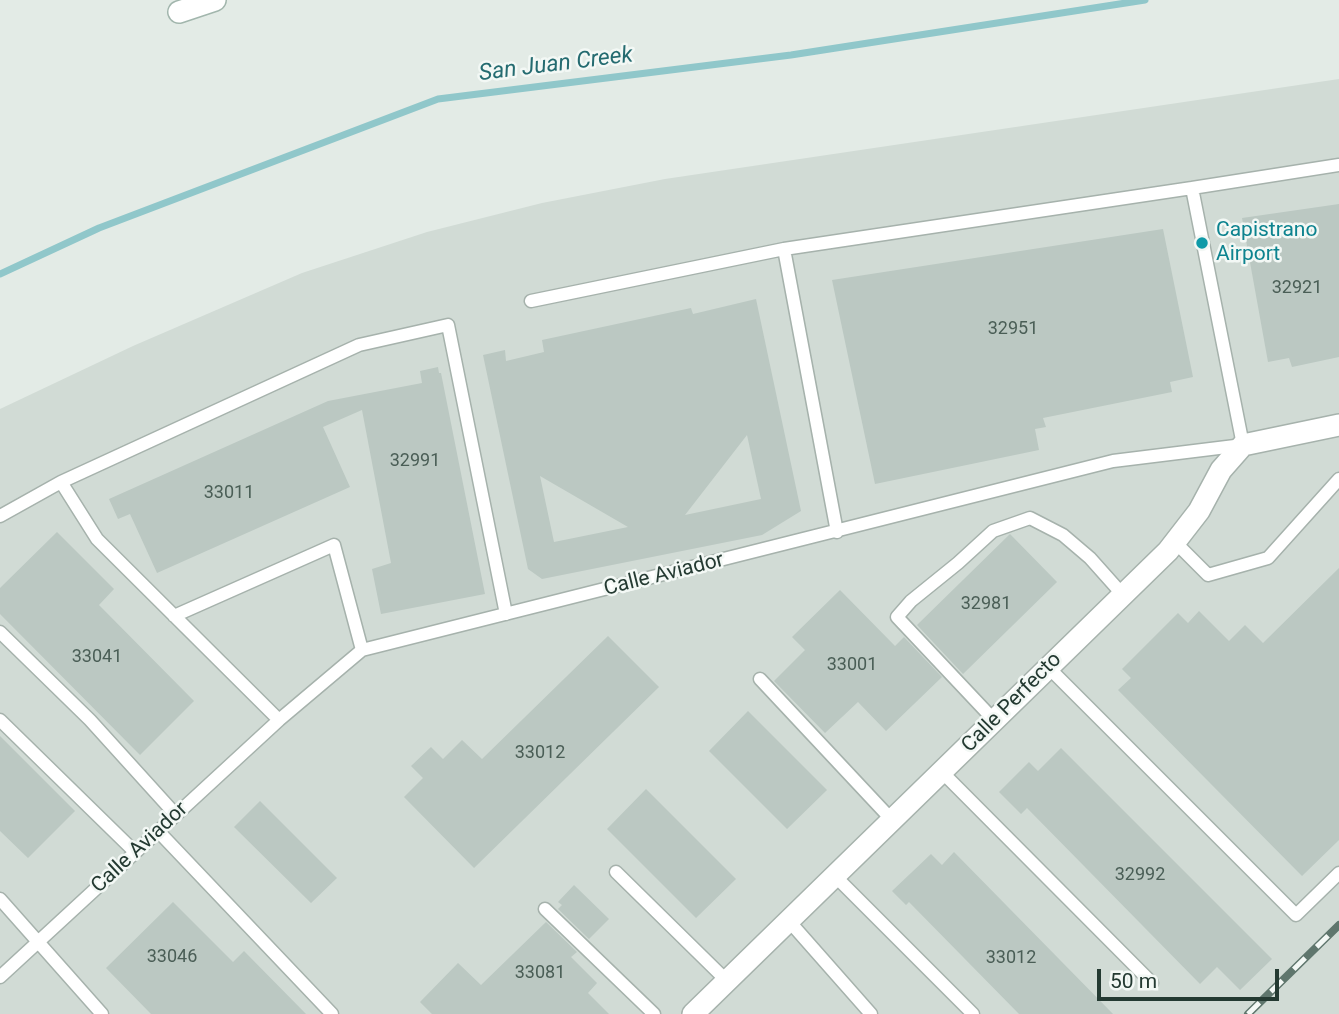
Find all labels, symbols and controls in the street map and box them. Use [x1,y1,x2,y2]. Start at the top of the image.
water label: San Juan Creek [477,42,635,88]
place label: Capistrano Airport [1216,218,1317,268]
marker: Capistrano Airport [1194,235,1210,251]
house number: 32921 [1272,277,1322,299]
house number: 32951 [988,318,1038,340]
house number: 32991 [390,450,440,472]
house number: 33011 [204,482,254,504]
street label: Calle Aviador [602,548,726,602]
house number: 32981 [961,593,1011,615]
house number: 33041 [72,646,122,668]
street label: Calle Perfecto [957,648,1067,758]
house number: 33001 [827,654,877,676]
house number: 33012 [515,742,565,764]
street label: Calle Aviador [87,797,193,899]
house number: 32992 [1115,864,1165,886]
house number: 33046 [147,946,197,968]
house number: 33012 [986,947,1036,969]
scale bar [1101,954,1283,998]
house number: 33081 [515,962,565,984]
text: 50 m [1110,969,1157,993]

